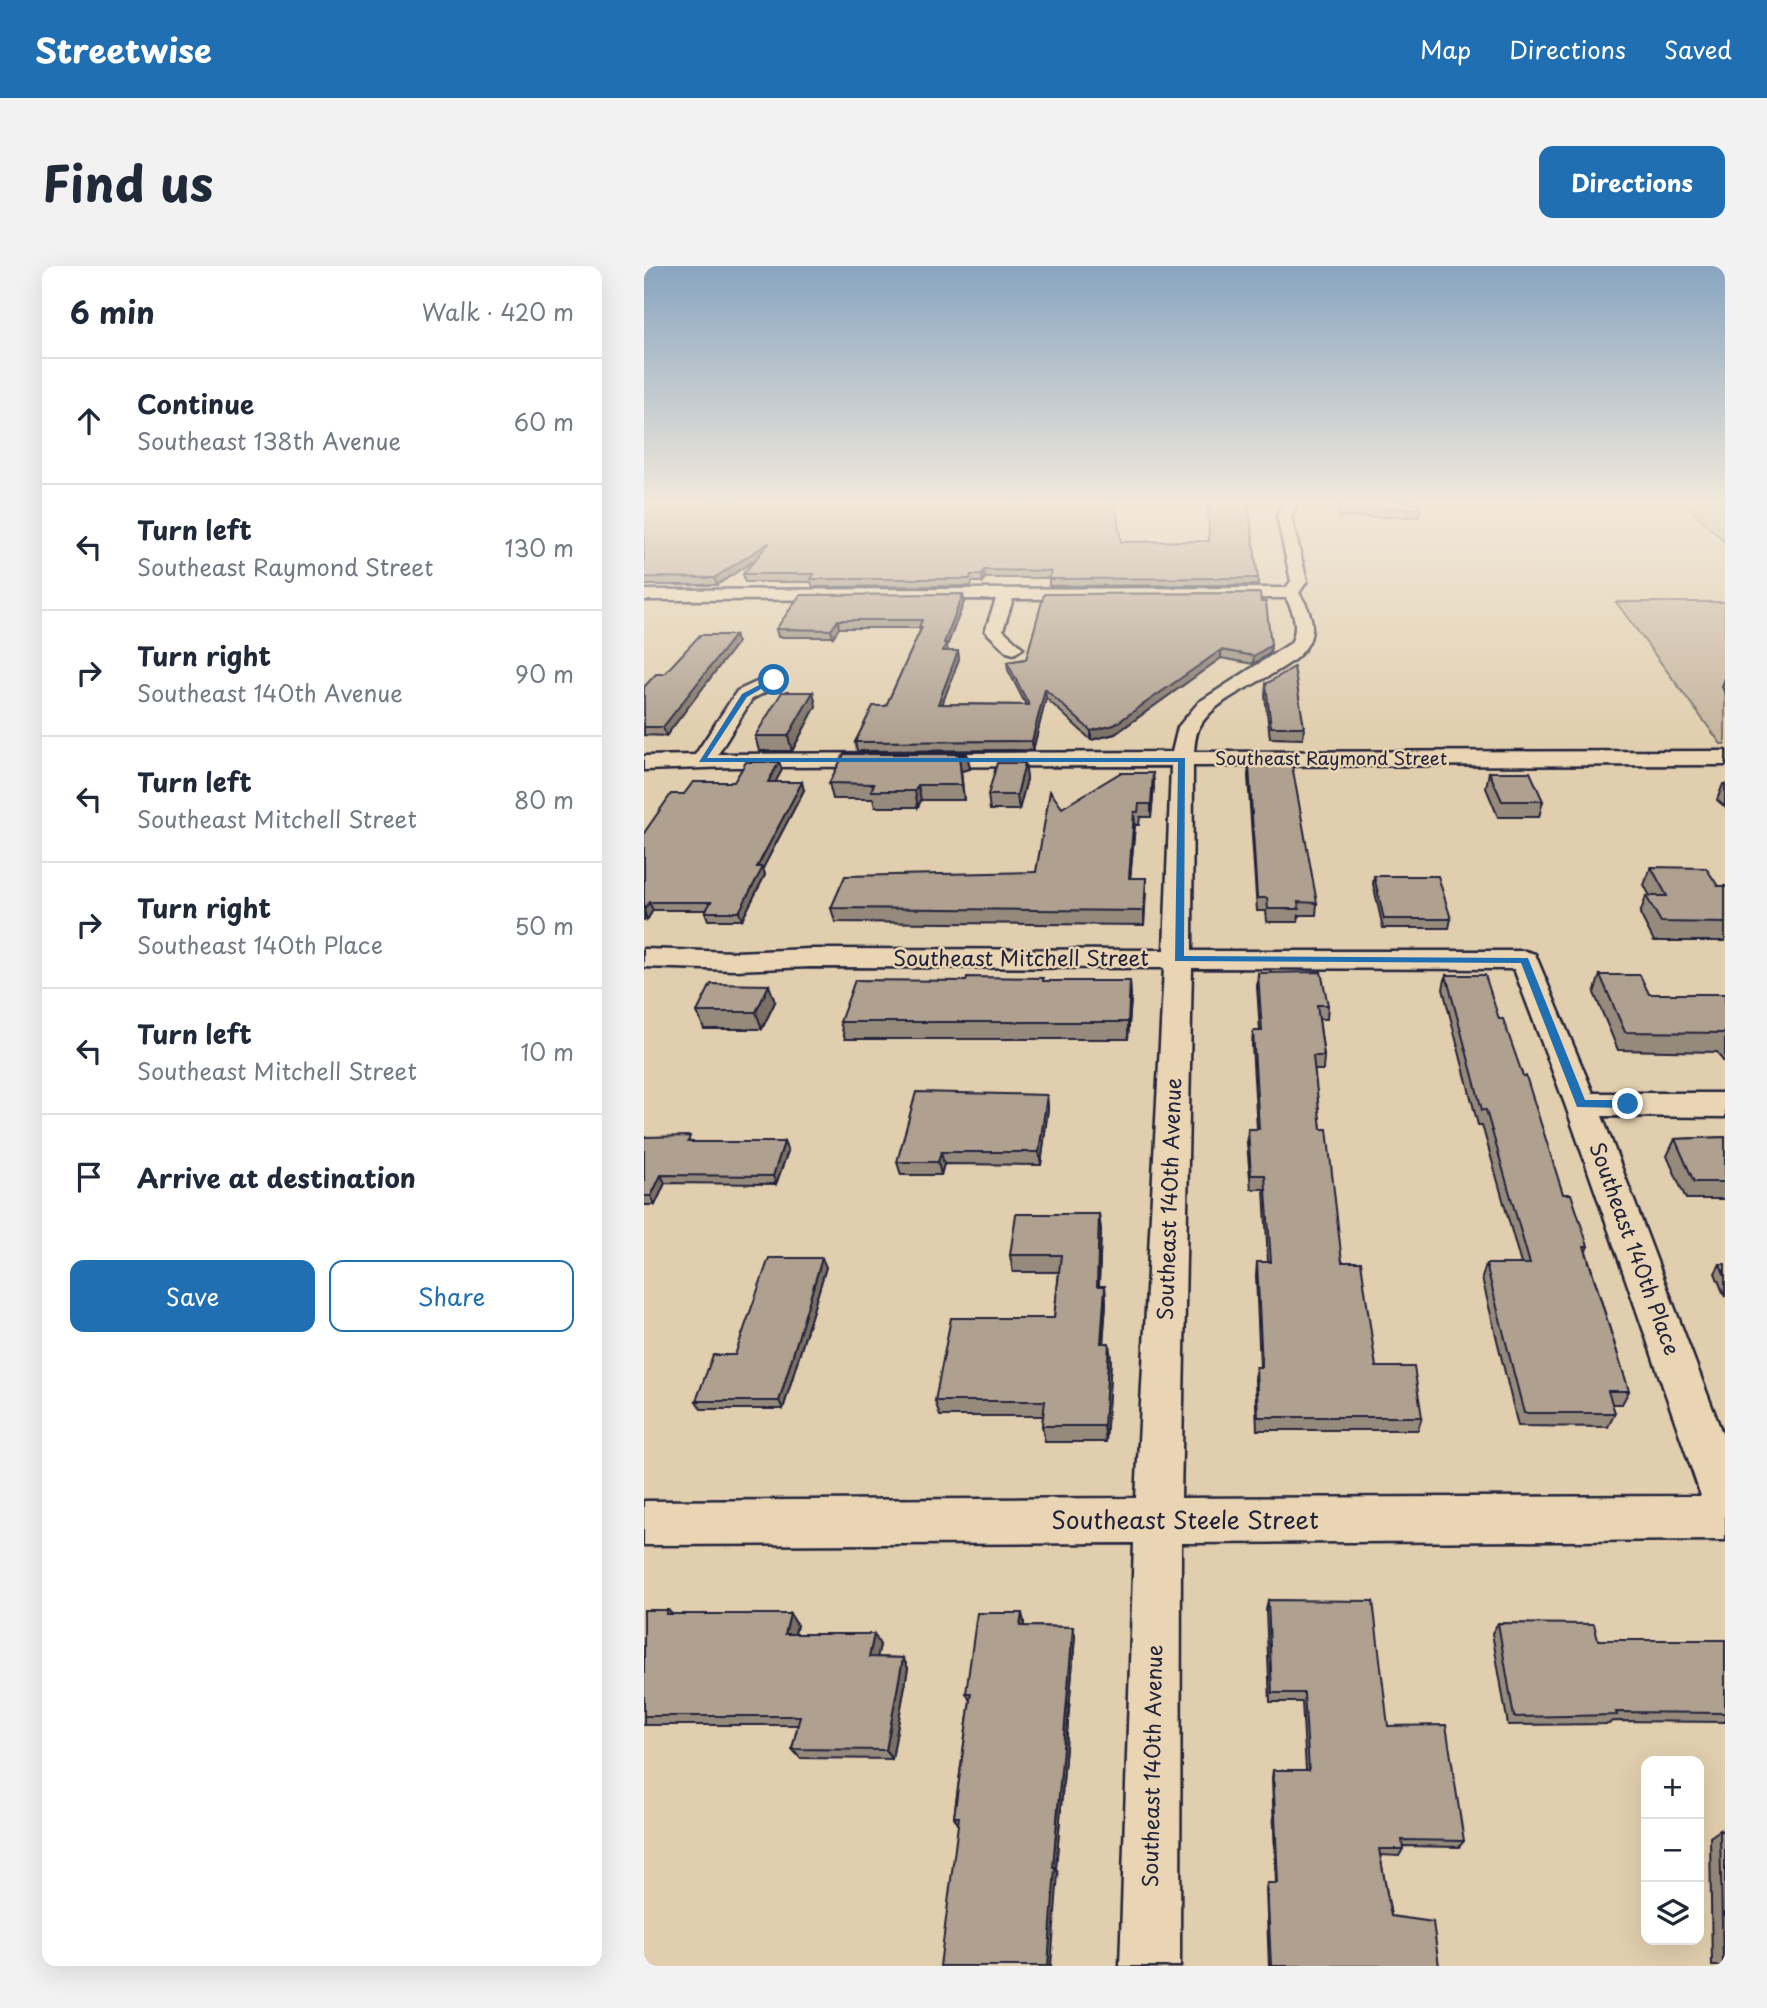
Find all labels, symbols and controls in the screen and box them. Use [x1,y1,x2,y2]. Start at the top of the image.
text: Streetwise [35,24,212,74]
text: Map [1420,31,1471,67]
text: Directions [1509,31,1626,67]
text: Saved [1664,31,1732,67]
text: Find us [42,145,213,219]
button: Directions [1539,146,1725,218]
text: 6 min [70,289,155,334]
text: Walk · 420 m [422,294,574,329]
text: Continue [137,384,254,423]
icon: ahead [70,402,108,440]
text: 60 m [514,404,574,439]
text: Southeast 138th Avenue [137,423,401,458]
text: Turn left [137,510,252,549]
icon: left [70,528,108,566]
text: 130 m [504,530,574,565]
text: Southeast Raymond Street [137,549,433,584]
text: Turn right [137,636,271,675]
icon: right [70,654,108,692]
text: 90 m [515,656,574,691]
route start [758,664,789,695]
text: Southeast 140th Avenue [137,675,403,710]
street label: Southeast Raymond Street [1215,744,1447,771]
text: Turn left [137,762,252,801]
icon: left [70,780,108,818]
text: 80 m [514,782,574,817]
text: Southeast Mitchell Street [137,801,417,836]
text: Turn right [137,888,271,927]
icon: right [70,906,108,944]
text: 50 m [514,908,574,943]
text: Southeast 140th Place [137,927,383,962]
street label: Southeast Mitchell Street [893,941,1149,973]
text: Turn left [137,1014,252,1053]
icon: left [70,1032,108,1070]
text: 10 m [520,1034,574,1069]
text: Southeast Mitchell Street [137,1053,417,1088]
street label: Southeast 140th Avenue [1148,1077,1188,1321]
route end [1612,1088,1643,1119]
street label: Southeast 140th Place [1582,1137,1689,1359]
icon: arrive [70,1158,108,1196]
text: Arrive at destination [137,1158,416,1197]
button: Save [70,1260,315,1332]
button: Share [329,1260,574,1332]
street label: Southeast Steele Street [1051,1501,1319,1537]
street label: Southeast 140th Avenue [1133,1644,1169,1888]
map controls [1641,1756,1704,1945]
button: + [1641,1756,1704,1819]
button: − [1641,1819,1704,1882]
button: layers [1641,1882,1704,1945]

